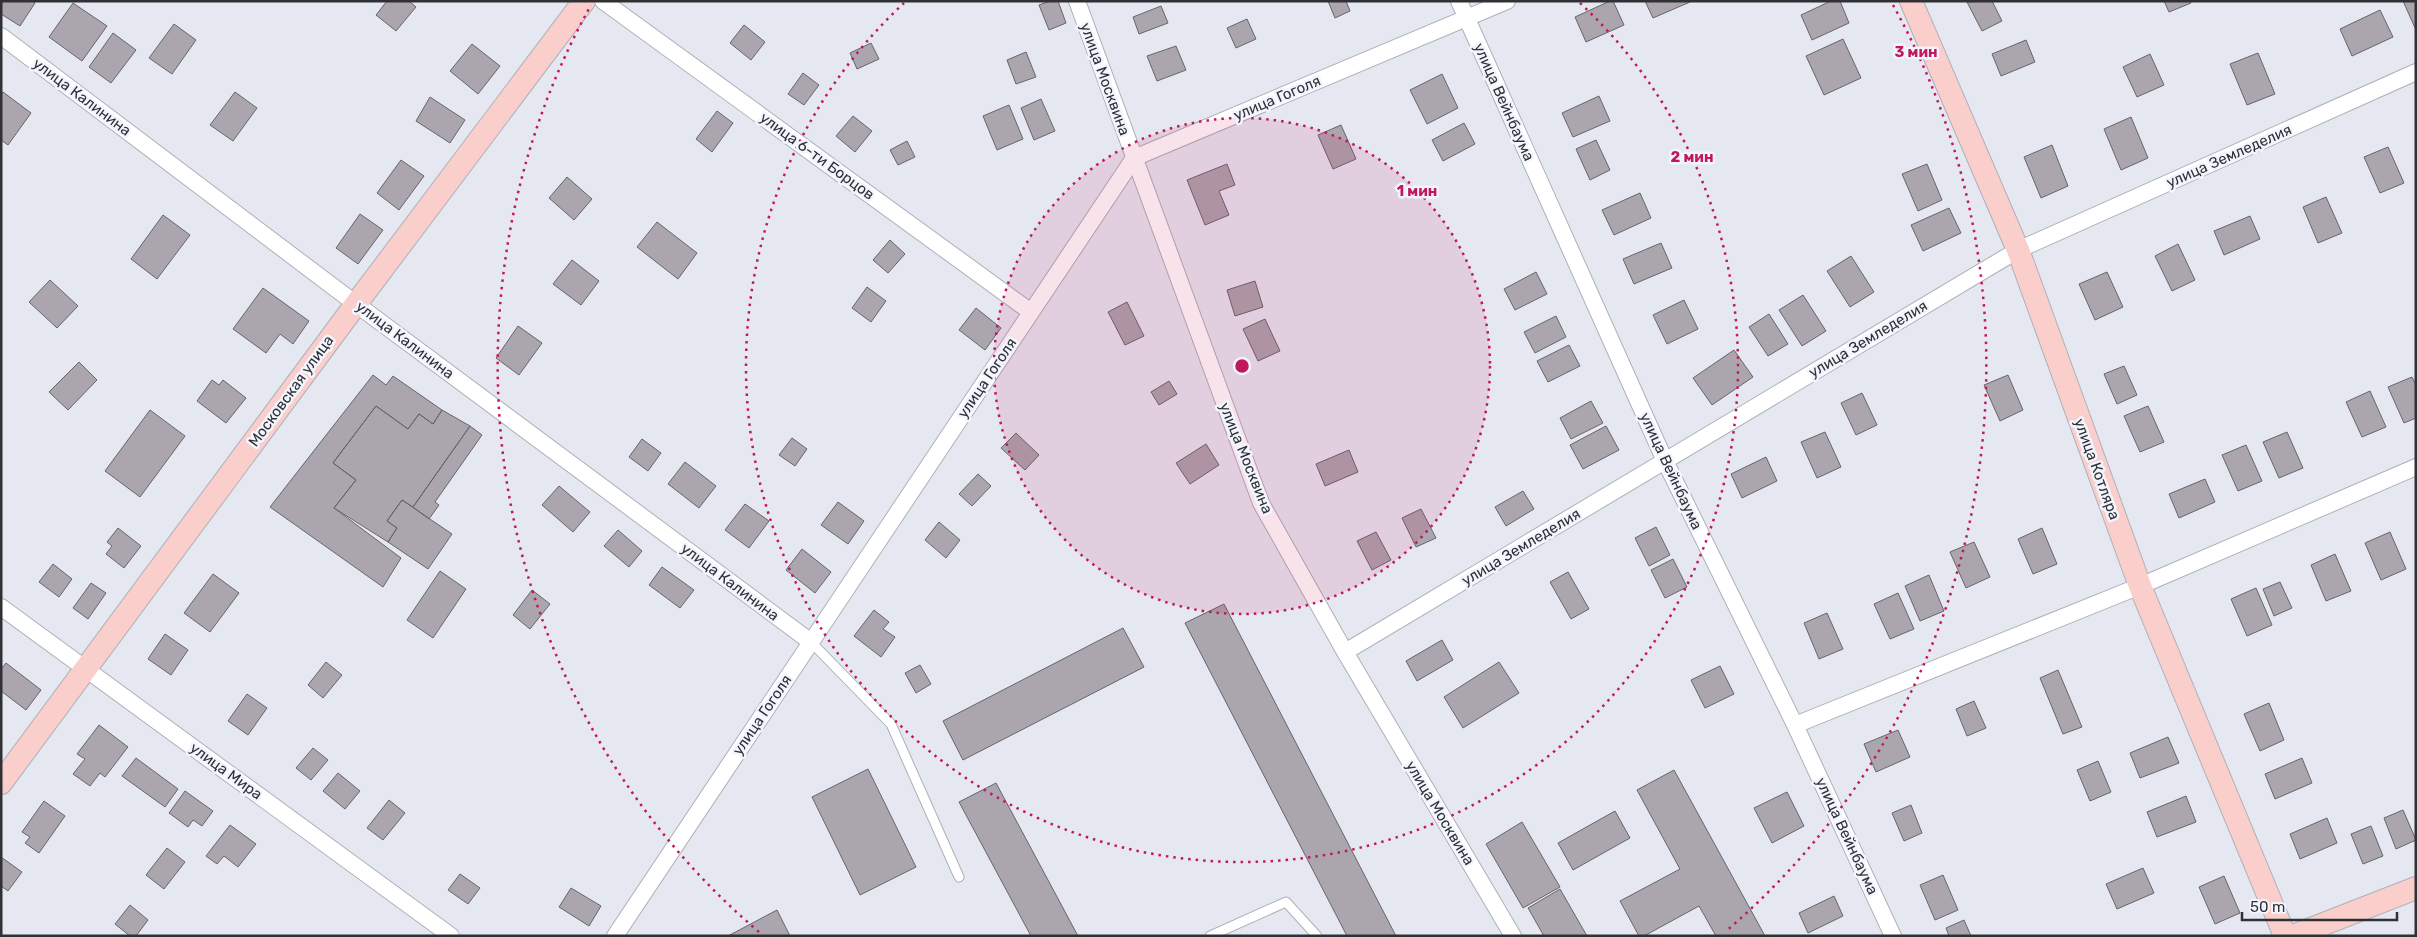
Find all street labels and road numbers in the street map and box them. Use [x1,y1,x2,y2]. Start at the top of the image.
street label: улица Москвина [1076,20,1134,138]
street label: улица Вейнбаума [1470,40,1538,164]
street label: улица Калинина [29,54,135,140]
street label: улица Гоголя [1231,72,1323,124]
street label: улица 6-ти Борцов [756,108,878,204]
street label: улица Земледелия [2164,120,2294,192]
street label: улица Земледелия [1805,296,1931,382]
street label: улица Калинина [352,297,458,383]
street label: Московская улица [245,332,337,450]
street label: улица Гоголя [954,334,1020,422]
street label: улица Москвина [1215,400,1277,516]
street label: улица Вейнбаума [1636,410,1706,532]
street label: улица Котляра [2070,416,2124,522]
street label: улица Земледелия [1458,504,1584,590]
street label: улица Калинина [677,539,783,625]
street label: улица Гоголя [729,671,795,759]
street label: улица Мира [186,739,266,803]
street label: улица Москвина [1402,758,1478,868]
street label: улица Вейнбаума [1812,775,1882,897]

